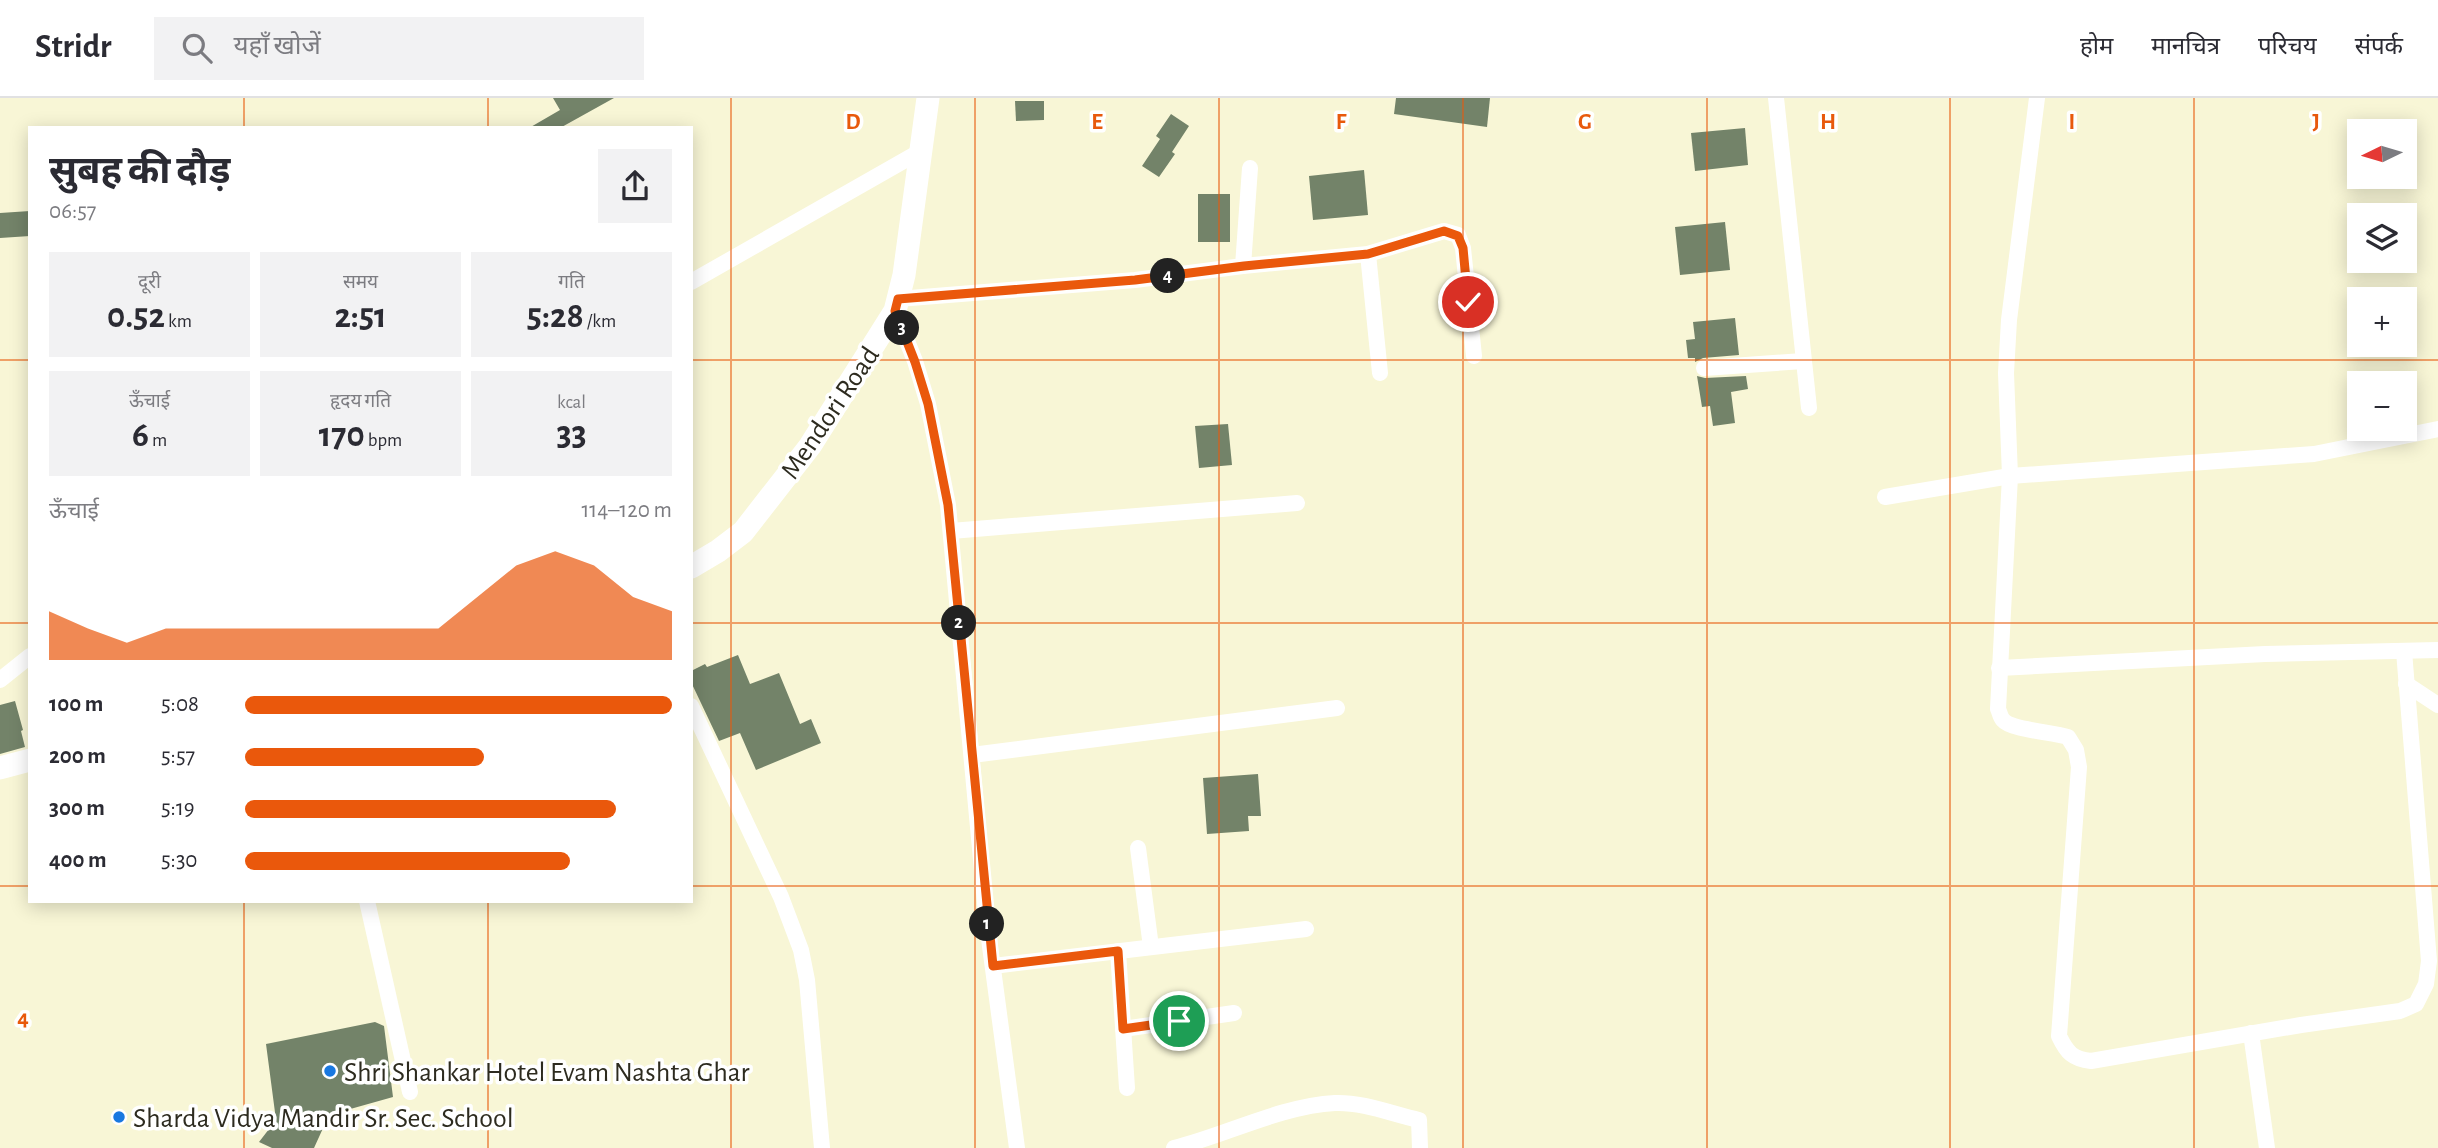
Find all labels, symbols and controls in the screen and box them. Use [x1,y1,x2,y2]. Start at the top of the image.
search box [154,17,644,80]
icon: search [178,29,216,67]
text: Stridr [35,31,112,64]
text: यहाँ खोजें [234,33,321,59]
text: होम [2080,35,2113,59]
text: मानचित्र [2151,35,2220,59]
text: परिचय [2258,35,2317,59]
text: संपर्क [2355,35,2403,59]
text: D [845,111,861,134]
text: E [1091,111,1103,134]
text: F [1336,111,1347,134]
text: G [1578,111,1592,134]
text: H [1820,111,1836,134]
text: I [2069,111,2075,134]
text: J [2312,111,2320,134]
north arrow [2347,119,2417,189]
map controls [2347,119,2417,441]
button: share [598,149,672,223]
text: सुबह की दौड़ [49,153,230,191]
text: 06:57 [49,200,96,223]
button: layers [2347,203,2417,273]
pin: 4 [1150,258,1186,294]
text: 4 [1163,266,1172,285]
pin [1438,272,1498,332]
text: दूरी [138,273,161,292]
text: समय [343,273,378,292]
text: गति [558,273,585,292]
icon: check [1449,283,1487,321]
button: + [2347,287,2417,357]
text: 0.52 [107,299,165,334]
text: 2:51 [334,299,387,334]
text: 5:28 [527,299,584,334]
pin: 3 [884,310,920,345]
text: km [165,312,192,331]
text: /km [584,312,616,331]
text: 3 [897,318,906,337]
street label: Mendori Road [776,342,885,484]
button: − [2347,371,2417,441]
text: ऊँचाई [129,392,170,411]
text: हृदय गति [330,392,391,411]
text: kcal [557,393,586,412]
text: 33 [556,417,587,452]
text: 6 [132,418,149,453]
text: 170 [319,418,365,453]
text: m [149,431,167,450]
text: bpm [365,431,402,450]
text: 114–120 m [581,499,672,522]
text: ऊँचाई [49,500,99,523]
pin: 2 [942,606,976,640]
text: 2 [954,613,963,632]
text: 100 m [49,693,103,716]
text: 5:08 [161,693,199,716]
text: 200 m [49,745,106,768]
text: 5:57 [161,745,195,768]
text: 300 m [49,797,105,820]
text: 5:19 [161,797,195,820]
text: 400 m [49,849,107,872]
text: 5:30 [161,849,198,872]
pin: 1 [970,906,1004,942]
text: 1 [983,914,990,933]
pin [1149,991,1209,1051]
icon: arrive [1160,1002,1198,1040]
text: 4 [17,1007,29,1030]
place label: Shri Shankar Hotel Evam Nashta Ghar [344,1059,750,1087]
marker: Shri Shankar Hotel Evam Nashta Ghar [322,1063,338,1079]
place label: Sharda Vidya Mandir Sr. Sec. School [133,1105,514,1133]
marker: Sharda Vidya Mandir Sr. Sec. School [111,1109,127,1125]

